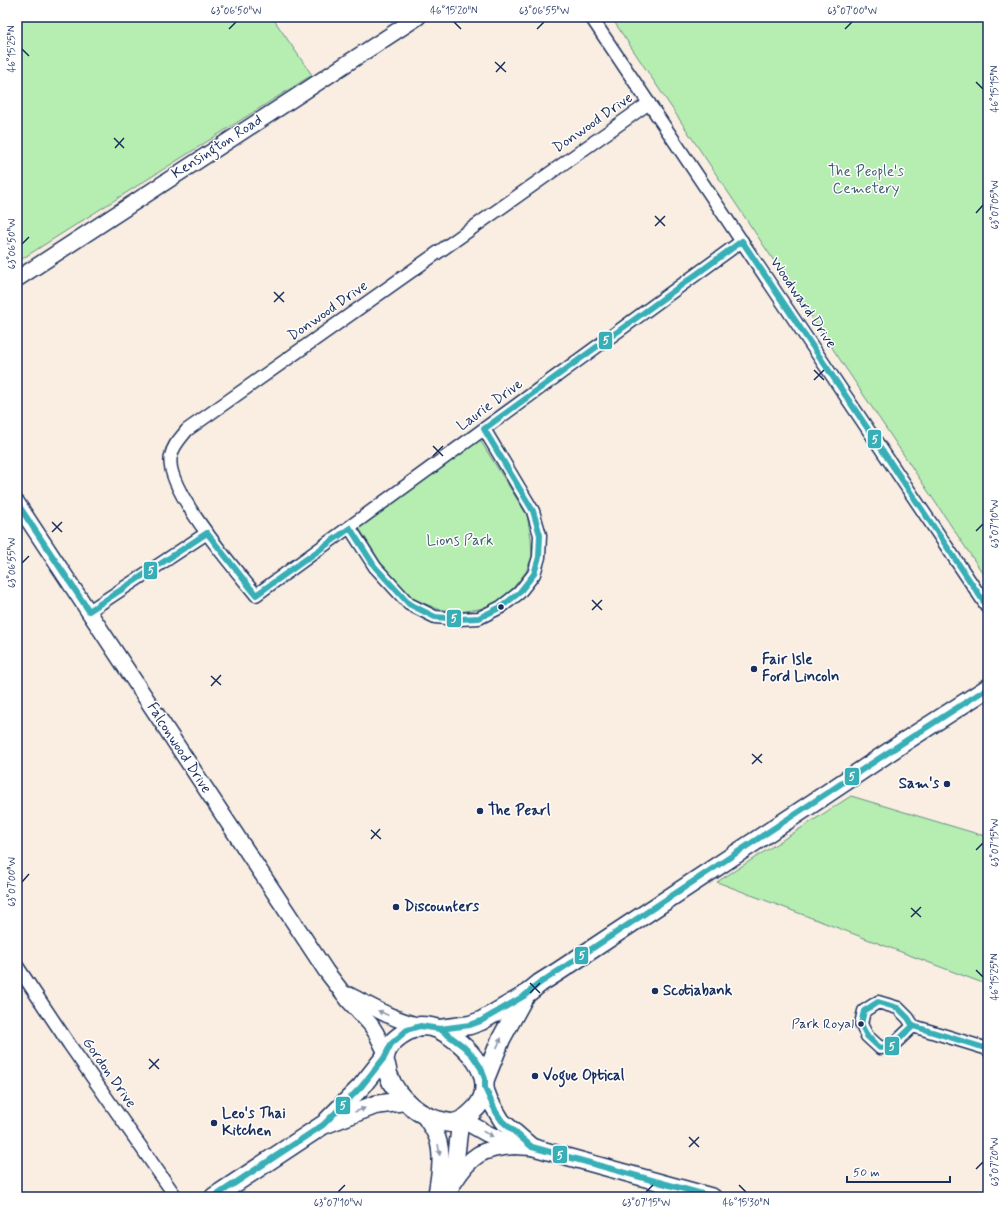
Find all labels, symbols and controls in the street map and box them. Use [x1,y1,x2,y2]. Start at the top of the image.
text: 63°06'50"W [211,4,261,18]
text: 46°15'20"N [430,4,478,18]
text: 63°06'55"W [519,4,569,18]
text: 63°07'00"W [827,4,877,18]
text: 46°15'25"N [5,25,19,73]
text: 46°15'15"N [988,65,1002,112]
street label: Donwood Drive [549,88,637,158]
street label: Kensington Road [168,110,267,185]
park label: The People's Cemetery [828,162,904,199]
text: 63°07'05"W [988,180,1002,230]
text: 63°06'50"W [5,219,19,269]
street label: Woodward Drive [765,253,841,353]
street label: Donwood Drive [284,276,372,346]
line badge: 5 [598,331,613,350]
text: 5 [603,334,610,348]
street label: Laurie Drive [453,374,527,436]
line badge: 5 [867,429,882,449]
text: 5 [872,433,879,447]
text: 63°07'10"W [988,500,1002,548]
park label: Lions Park [427,531,493,551]
text: 63°06'55"W [5,538,19,588]
line badge: 5 [143,561,158,580]
text: 5 [148,564,155,578]
unlabelled marker [496,602,506,612]
line badge: 5 [446,609,462,628]
text: 5 [451,612,458,626]
place label: Fair Isle Ford Lincoln [762,650,839,687]
marker: Fair Isle Ford Lincoln [749,664,759,674]
street label: Falconwood Drive [142,699,216,798]
line badge: 5 [844,767,860,786]
text: 5 [849,770,856,784]
place label: Sam's [899,774,939,794]
marker: Sam's [942,779,952,789]
place label: The Pearl [488,801,551,821]
marker: The Pearl [475,806,485,816]
text: 63°07'15"W [988,819,1002,867]
text: 63°07'00"W [5,857,19,907]
place label: Discounters [404,897,480,917]
marker: Discounters [391,902,401,912]
line badge: 5 [574,946,589,965]
text: 5 [579,949,586,963]
text: 46°15'25"N [988,953,1002,1001]
place label: Scotiabank [663,981,733,1001]
marker: Scotiabank [650,986,660,996]
one-way arrow [377,1010,389,1016]
place label: Park Royal [791,1015,854,1033]
marker: Park Royal [856,1019,866,1029]
street label: Gordon Drive [77,1034,141,1112]
line badge: 5 [884,1036,900,1056]
one-way arrow [496,1037,502,1048]
text: 5 [889,1040,896,1054]
place label: Vogue Optical [543,1066,625,1088]
marker: Vogue Optical [530,1071,540,1081]
line badge: 5 [335,1096,351,1115]
text: 5 [340,1099,347,1113]
place label: Leo's Thai Kitchen [222,1104,286,1141]
one-way arrow [354,1107,366,1113]
marker: Leo's Thai Kitchen [209,1118,219,1128]
one-way arrow [482,1131,494,1137]
text: 63°07'20"W [988,1138,1002,1186]
one-way arrow [436,1144,442,1156]
line badge: 5 [552,1145,568,1164]
text: 5 [557,1149,564,1163]
scale bar [847,1158,950,1184]
text: 50 m [853,1165,880,1181]
text: 63°07'10"W [314,1196,362,1210]
text: 63°07'15"W [622,1196,670,1210]
text: 46°15'30"N [722,1196,770,1210]

